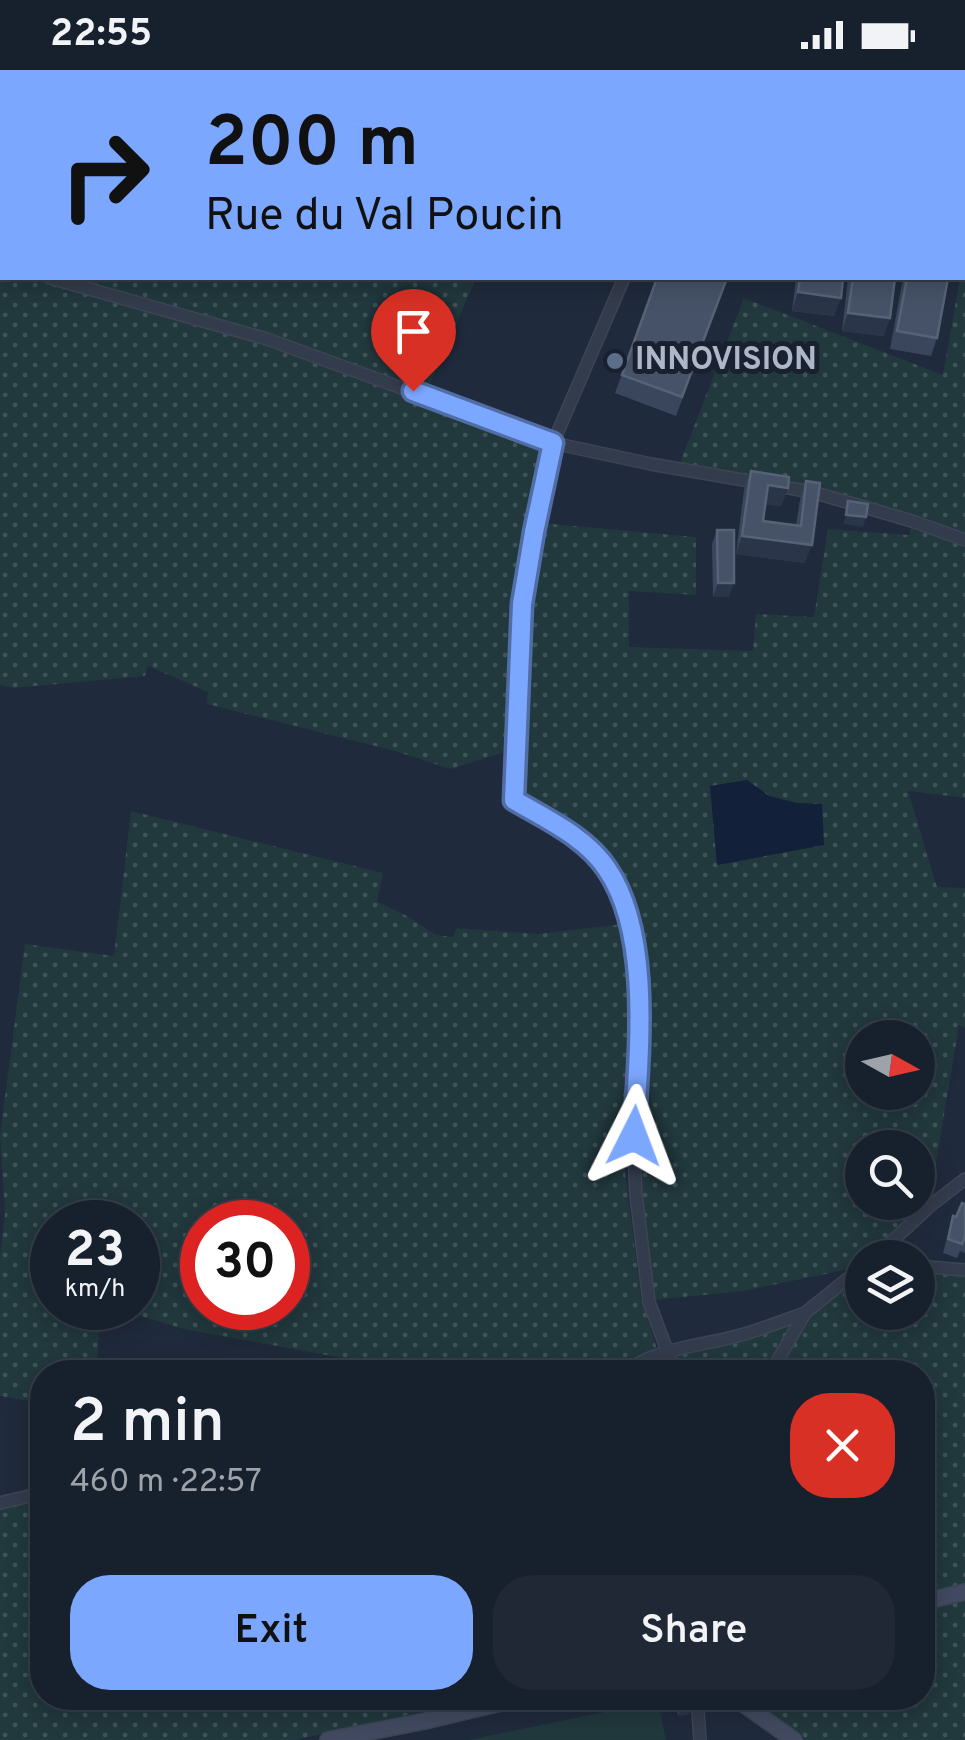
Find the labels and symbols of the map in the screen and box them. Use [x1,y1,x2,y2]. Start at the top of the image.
pin [371,289,456,392]
place label: INNOVISION [635,341,817,381]
marker: INNOVISION [604,350,626,372]
north arrow [845,1020,935,1110]
position arrow [582,1084,686,1188]
speed limit sign: 30 [180,1200,310,1330]

